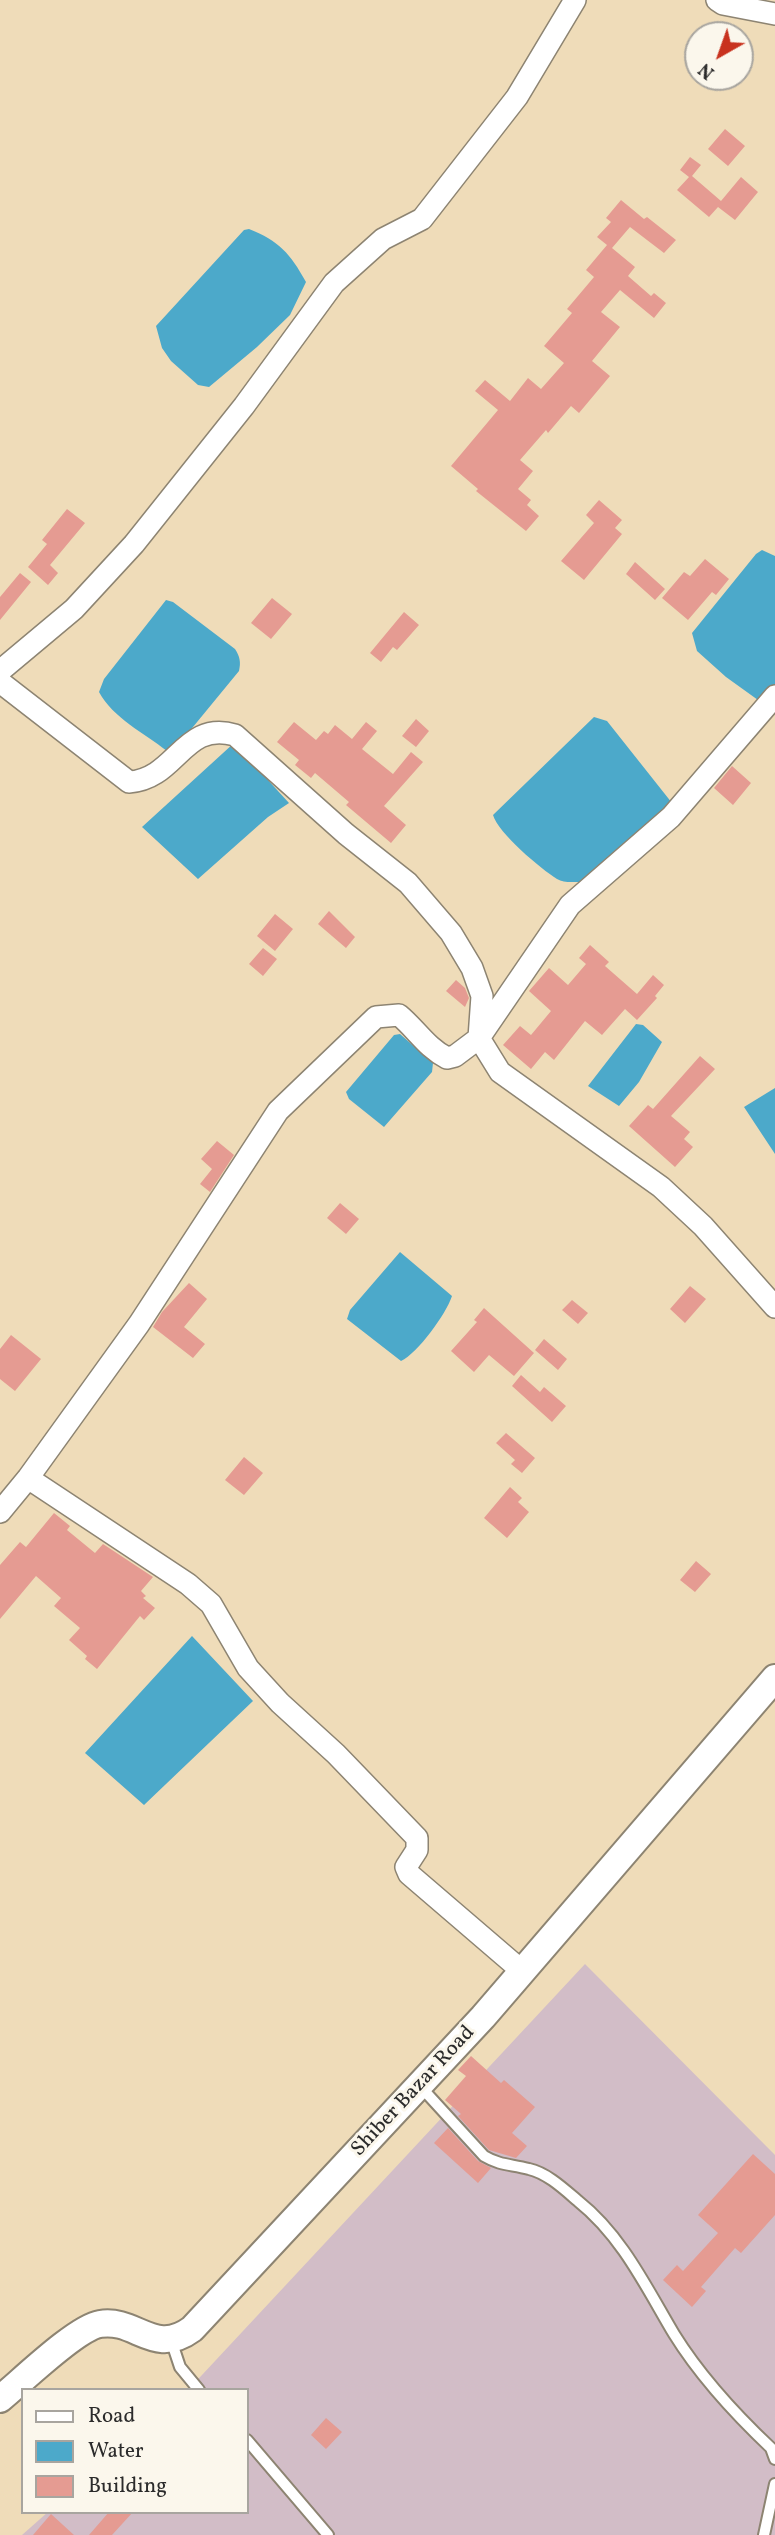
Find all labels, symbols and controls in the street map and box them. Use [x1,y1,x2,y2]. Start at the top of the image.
north arrow [684,21,754,91]
text: N [693,56,720,85]
street label: Shiber Bazar Road [347,2021,481,2163]
legend [21,2388,248,2514]
text: Road [88,2402,135,2431]
text: Water [88,2437,144,2466]
text: Building [88,2472,167,2501]

